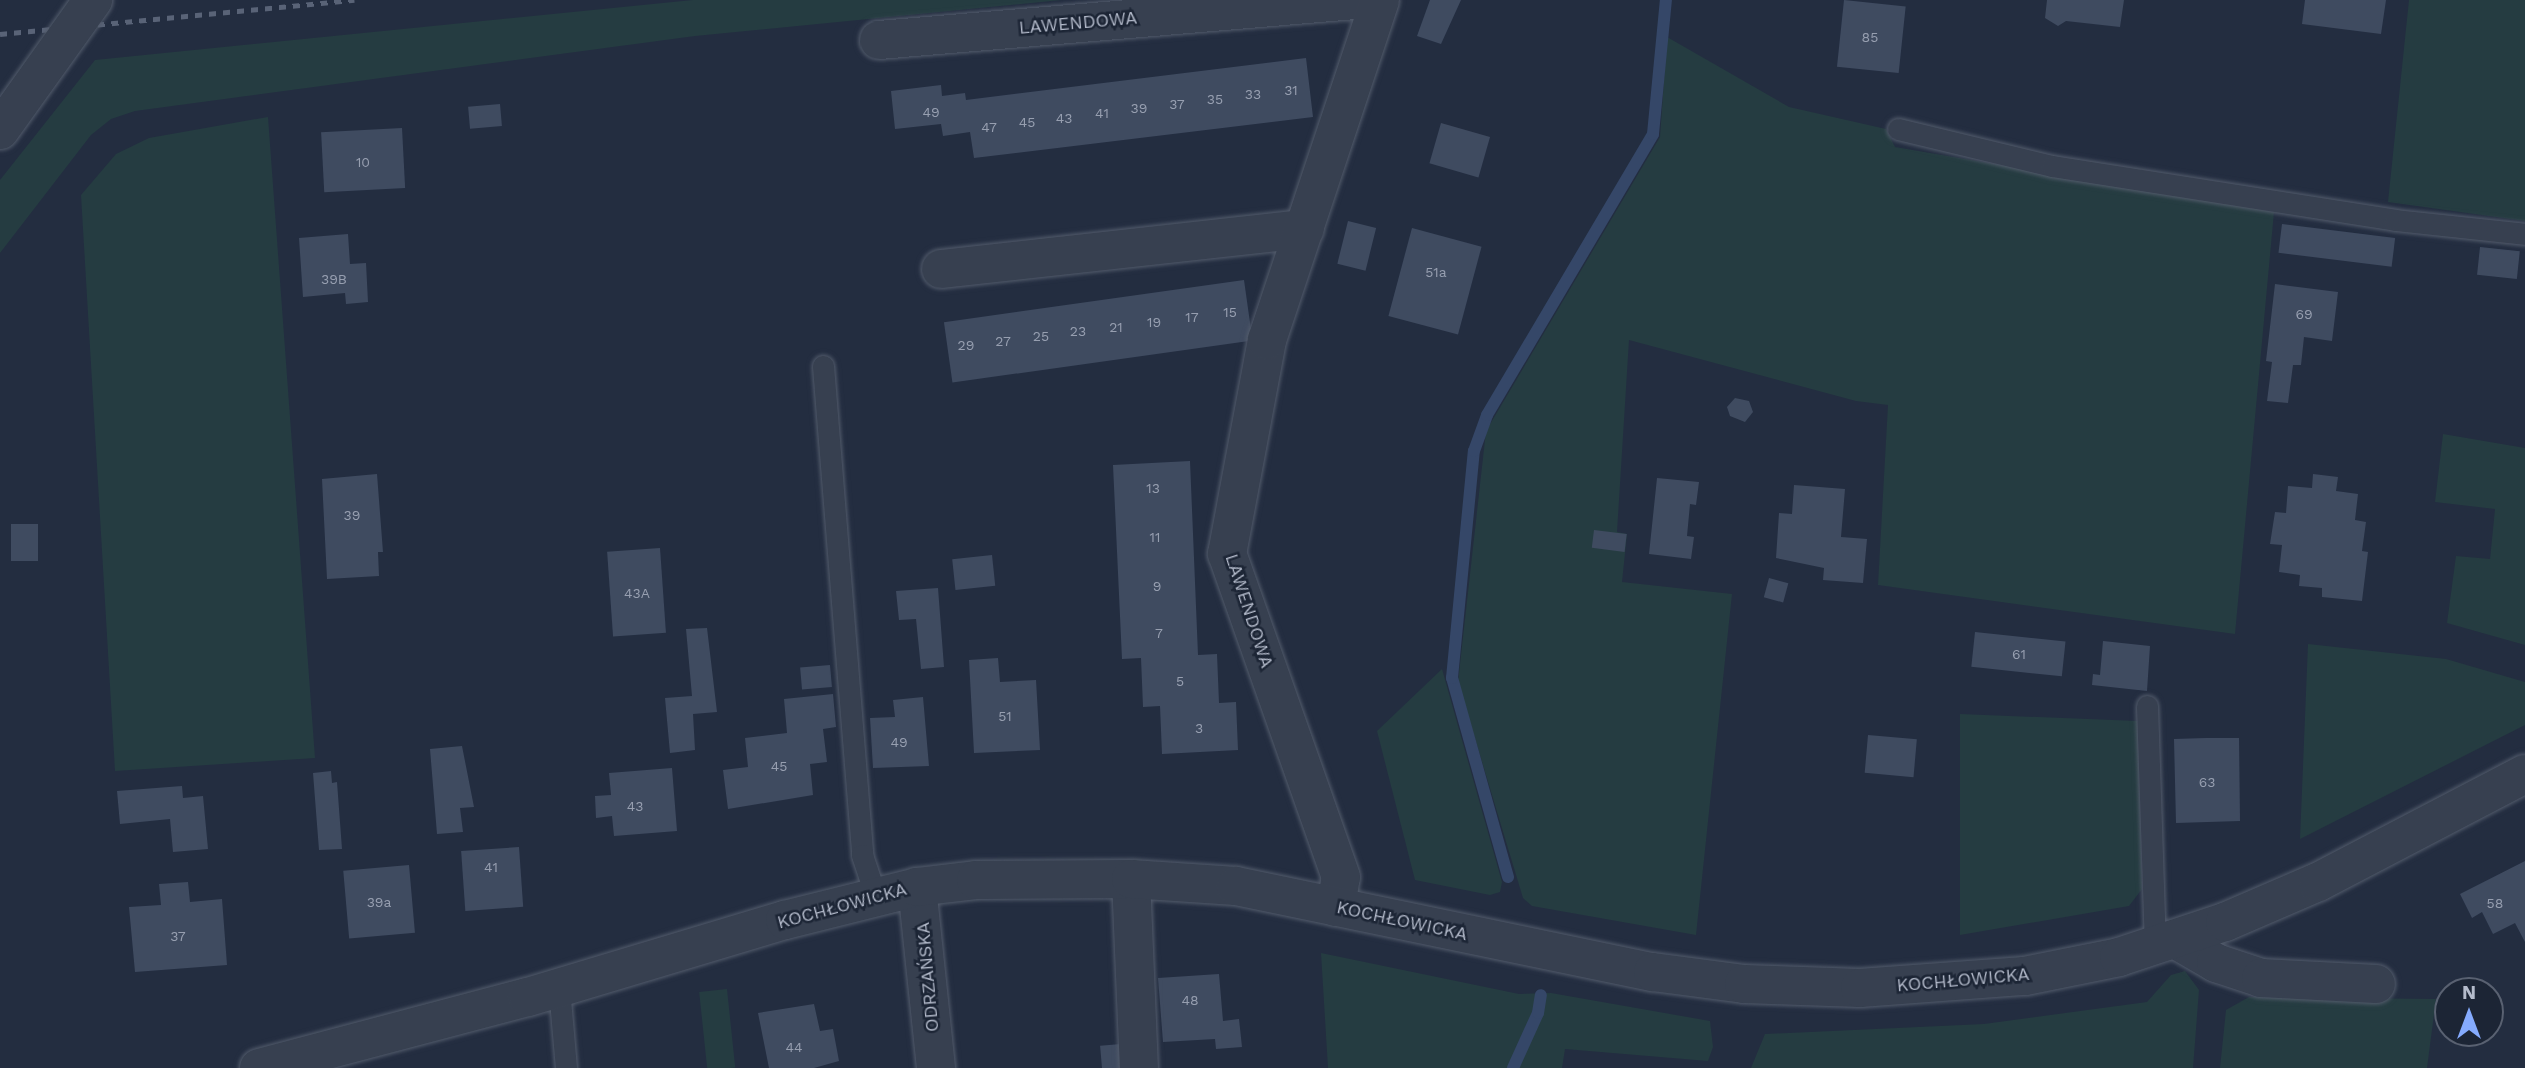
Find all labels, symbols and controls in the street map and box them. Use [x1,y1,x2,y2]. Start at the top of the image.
street label: LAWENDOWA [1018,7,1138,39]
house number: 85 [1862,29,1878,45]
house number: 31 [1284,82,1298,98]
house number: 33 [1245,86,1261,102]
house number: 35 [1207,91,1223,107]
house number: 37 [1169,96,1185,112]
house number: 39 [1131,100,1147,116]
house number: 49 [922,104,940,120]
house number: 41 [1095,105,1109,121]
house number: 43 [1056,110,1072,126]
house number: 45 [1019,114,1035,130]
house number: 47 [981,119,997,135]
house number: 10 [356,154,370,170]
house number: 51a [1425,264,1447,280]
house number: 39B [321,271,347,287]
house number: 15 [1223,304,1237,320]
house number: 69 [2295,306,2313,322]
house number: 17 [1185,309,1199,325]
house number: 19 [1147,314,1161,330]
house number: 21 [1109,319,1123,335]
house number: 23 [1070,323,1086,339]
house number: 25 [1033,328,1049,344]
house number: 27 [995,333,1011,349]
house number: 29 [958,337,974,353]
house number: 13 [1146,480,1160,496]
house number: 39 [344,507,360,523]
house number: 11 [1150,529,1160,545]
street label: LAWENDOWA [1220,551,1278,671]
house number: 9 [1153,578,1161,594]
house number: 43A [624,585,650,601]
house number: 7 [1155,625,1163,641]
house number: 61 [2012,646,2026,662]
house number: 5 [1176,673,1184,689]
house number: 51 [998,708,1012,724]
house number: 3 [1195,720,1203,736]
house number: 49 [890,734,908,750]
house number: 45 [771,758,787,774]
house number: 63 [2199,774,2215,790]
house number: 43 [627,798,643,814]
house number: 41 [484,859,498,875]
street label: KOCHŁOWICKA [775,878,909,934]
house number: 39a [367,894,391,910]
house number: 58 [2487,895,2503,911]
street label: KOCHŁOWICKA [1335,897,1469,945]
street label: ODRZAŃSKA [912,921,944,1033]
house number: 37 [170,928,186,944]
street label: KOCHŁOWICKA [1896,963,2030,997]
north arrow [2434,977,2504,1047]
text: N [2462,981,2476,1004]
house number: 48 [1181,992,1199,1008]
house number: 44 [785,1039,803,1055]

